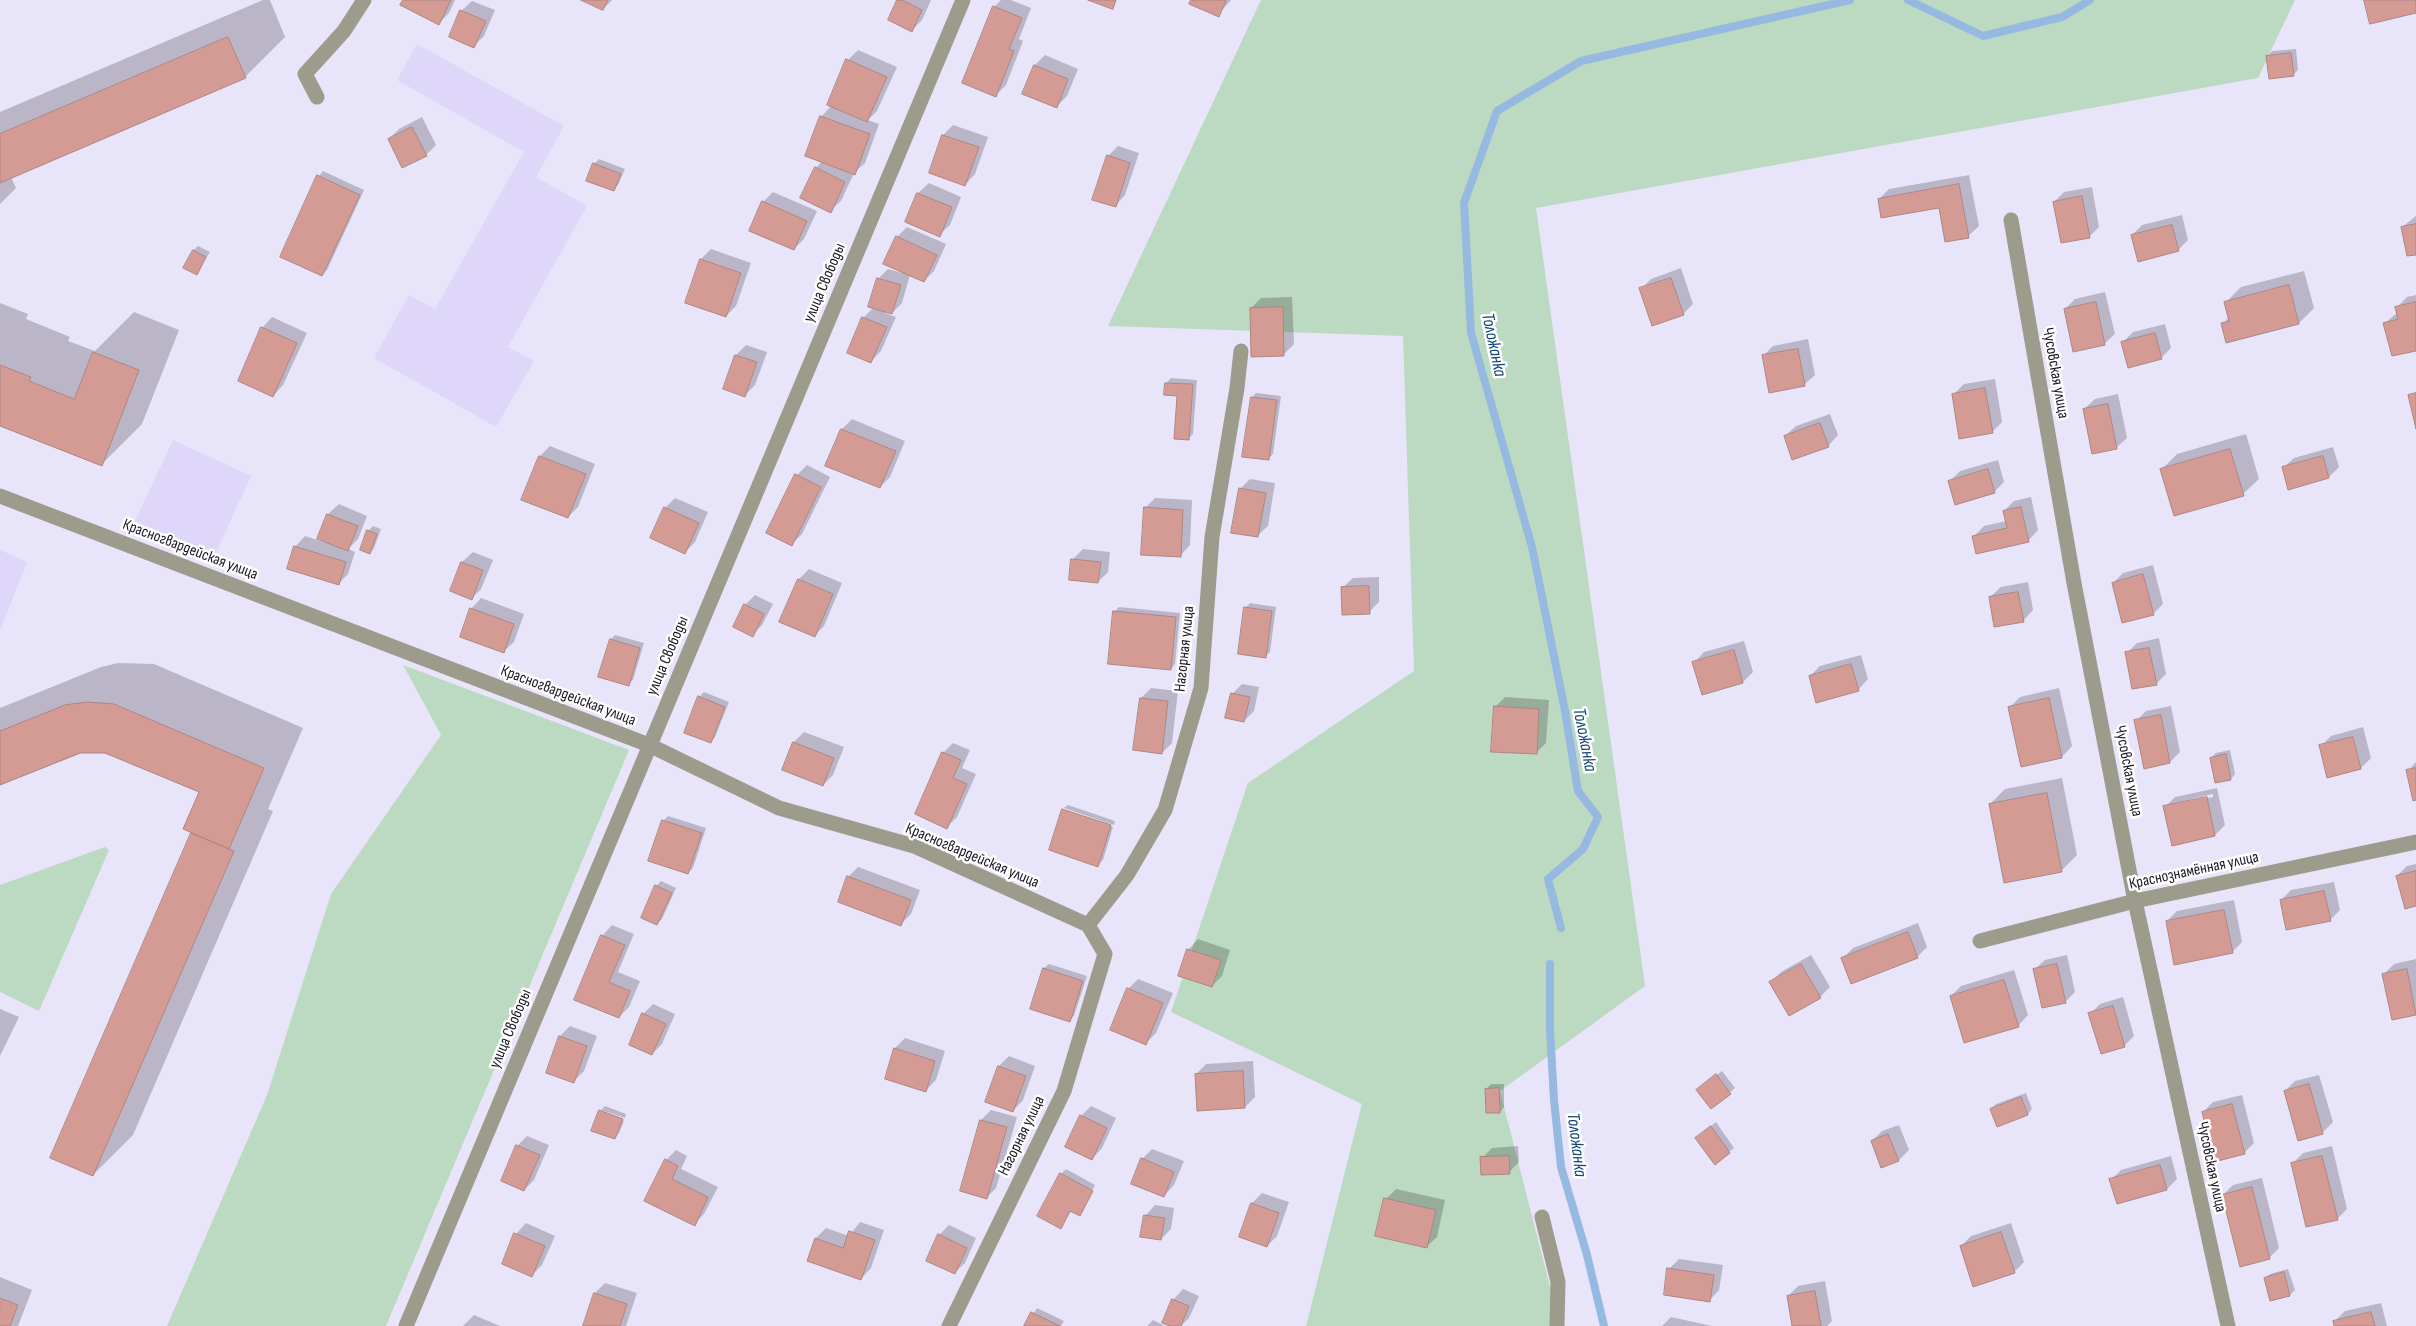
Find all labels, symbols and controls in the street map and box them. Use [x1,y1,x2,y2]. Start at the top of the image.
street label: улица Свободы [800,241,850,325]
water label: Толожанка [1476,311,1510,379]
street label: Чусовская улица [2038,326,2072,420]
street label: Красногвардейская улица [120,515,260,585]
street label: Нагорная улица [1171,605,1199,693]
street label: улица Свободы [643,614,693,698]
street label: Красногвардейская улица [498,661,638,731]
water label: Толожанка [1567,706,1601,774]
street label: Чусовская улица [2110,724,2146,818]
street label: Красногвардейская улица [902,819,1042,893]
street label: Краснознамённая улица [2127,848,2261,894]
street label: улица Свободы [486,987,536,1071]
street label: Нагорная улица [994,1093,1050,1179]
water label: Толожанка [1561,1112,1591,1178]
street label: Чусовская улица [2192,1120,2230,1214]

